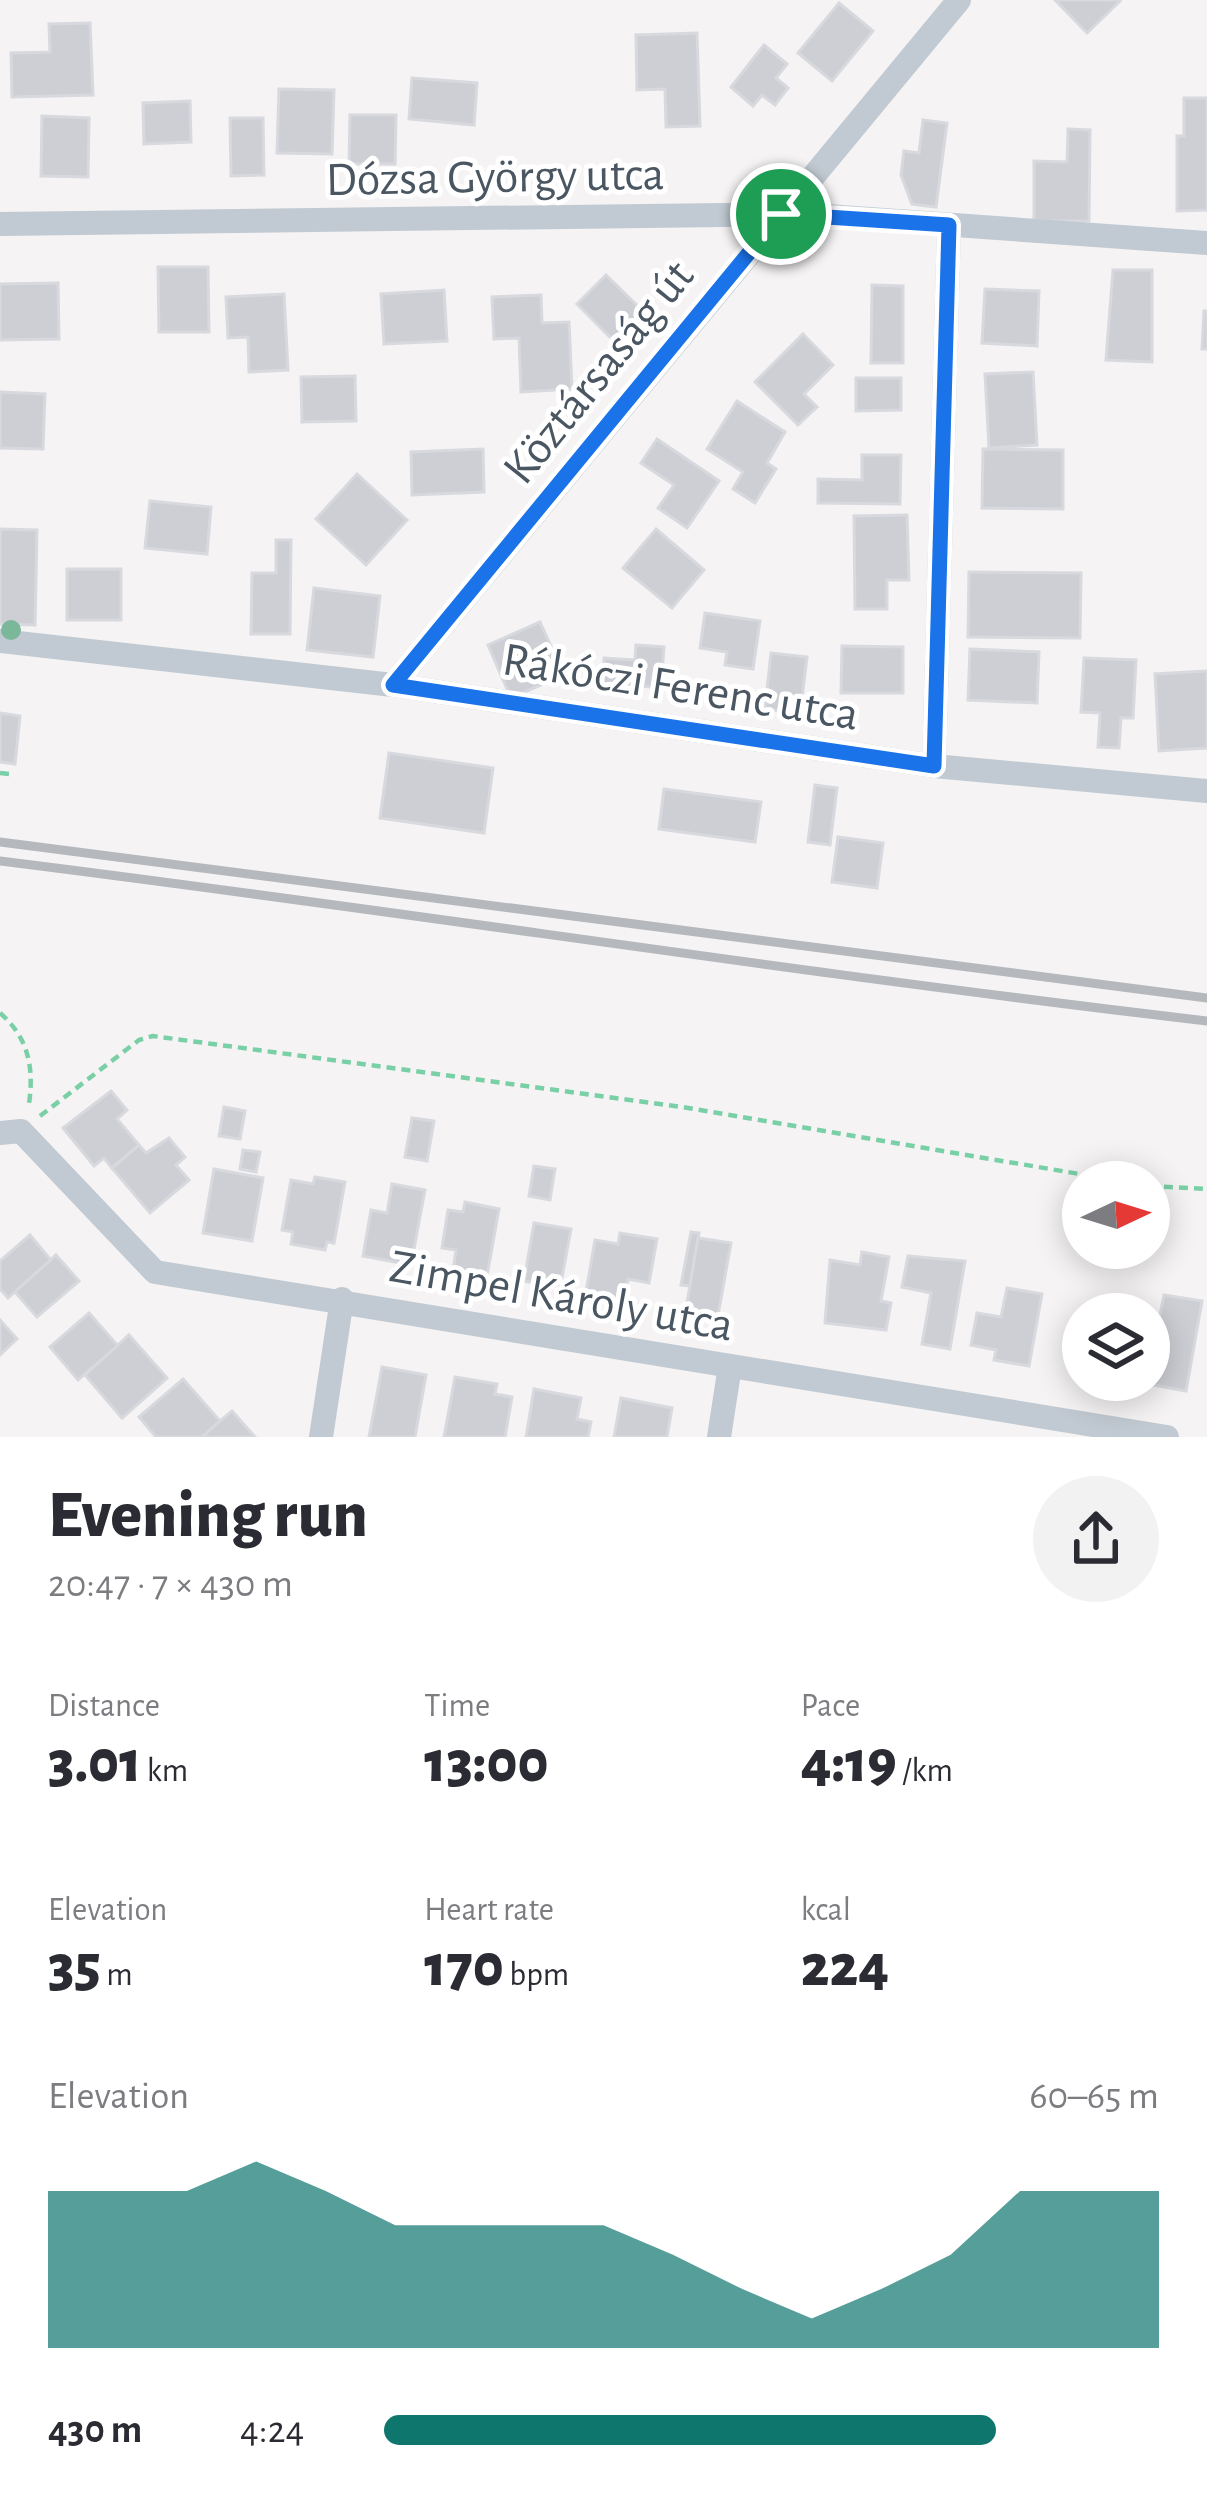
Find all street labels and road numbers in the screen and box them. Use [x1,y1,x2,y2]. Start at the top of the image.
street label: Dózsa György utca [325,151,665,205]
street label: Köztársaság út [495,252,703,493]
street label: Rákóczi Ferenc utca [499,636,862,740]
street label: Zimpel Károly utca [386,1243,737,1351]

